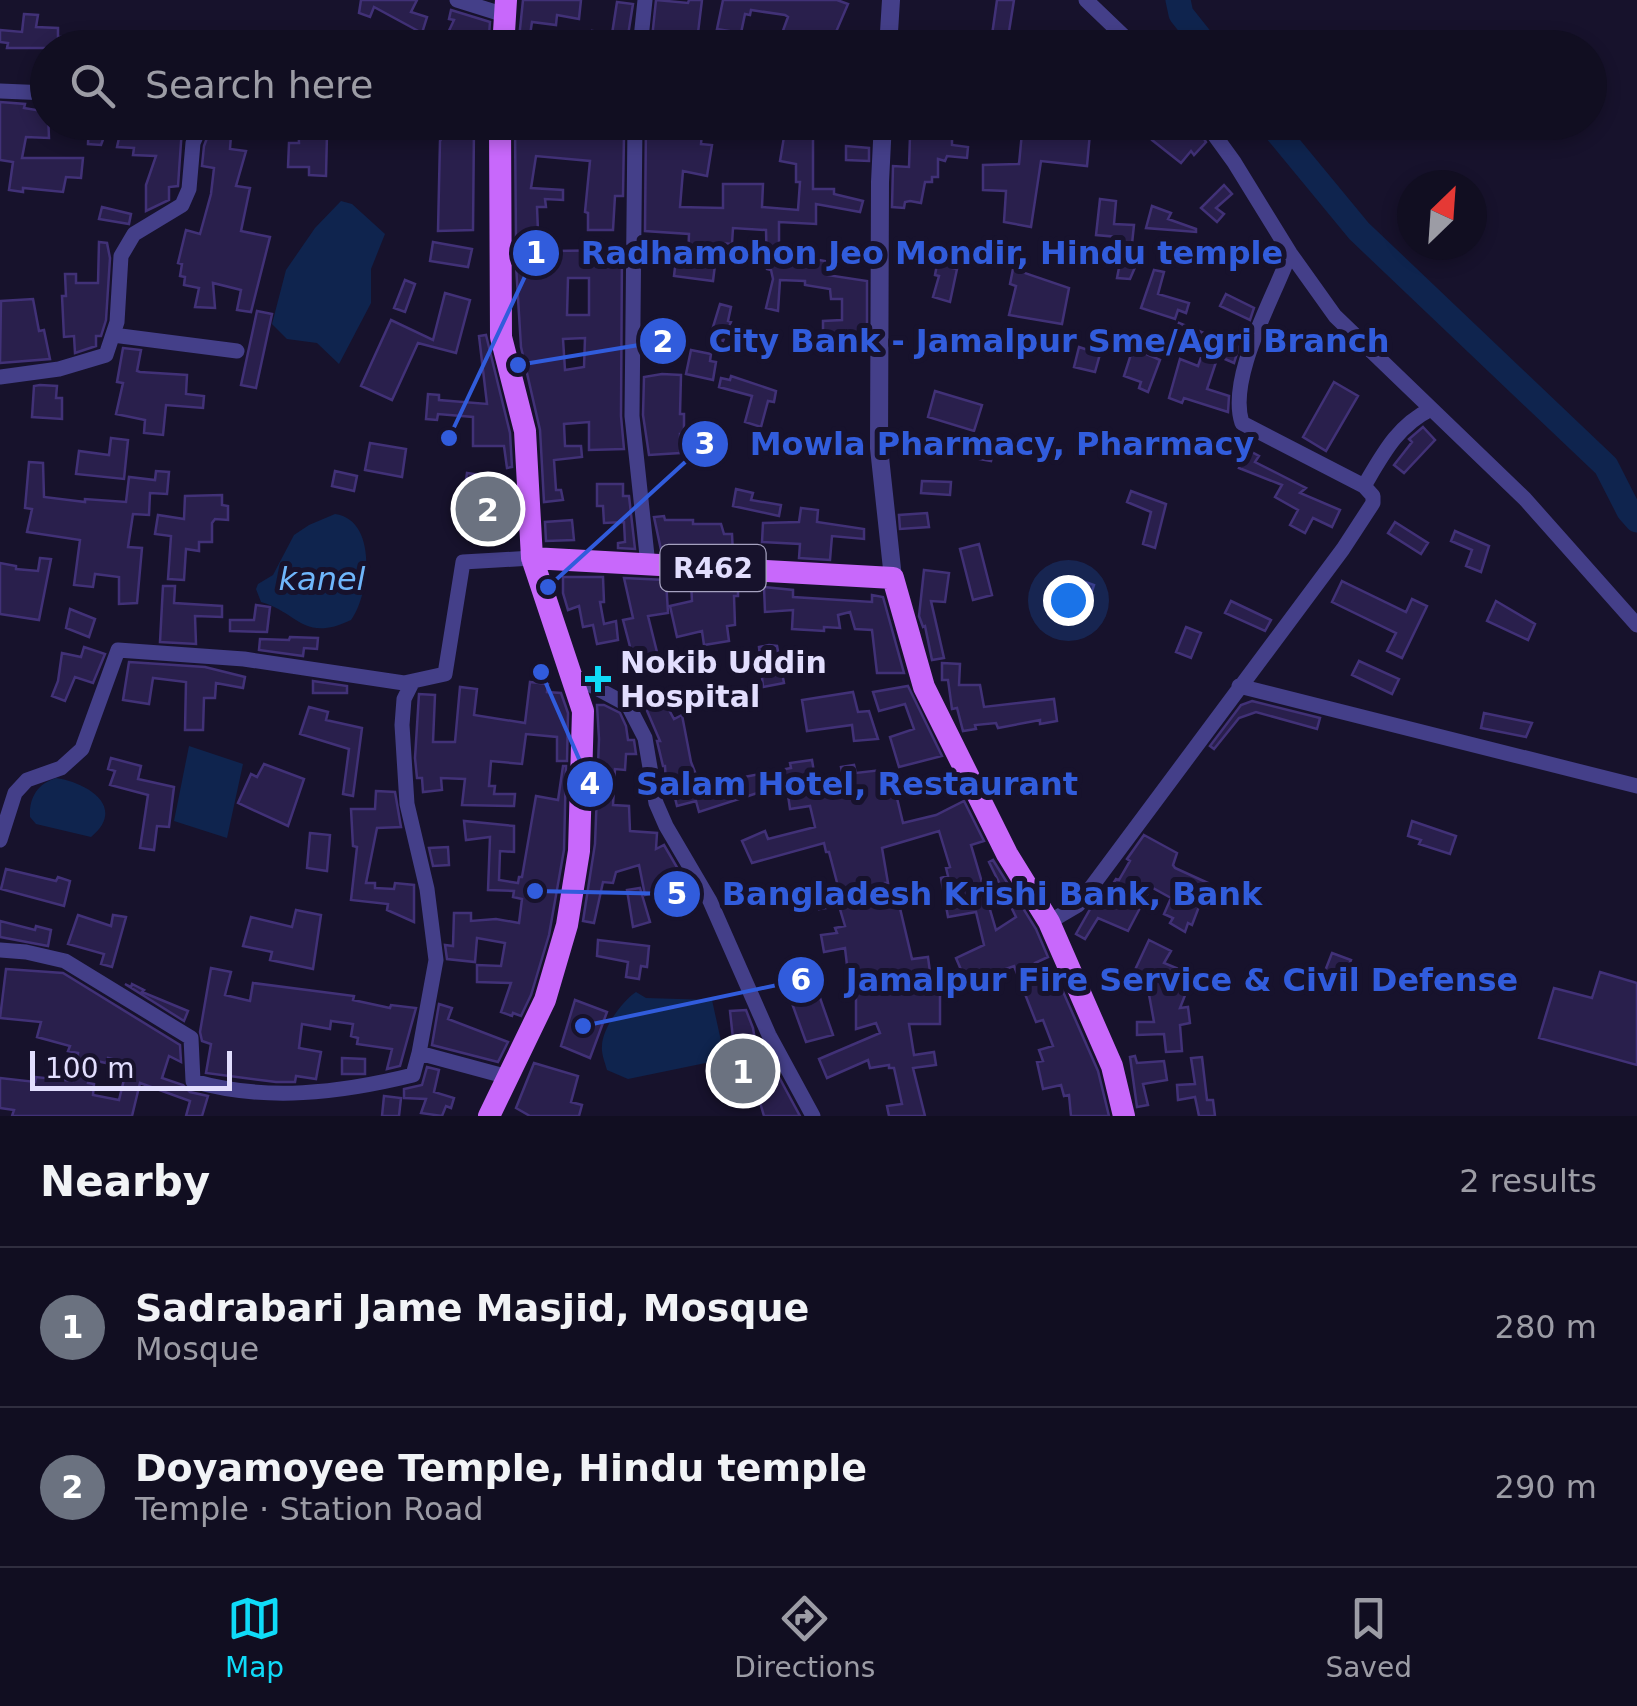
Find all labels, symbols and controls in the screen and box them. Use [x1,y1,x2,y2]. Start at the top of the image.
search box [30,30,1607,140]
icon: search [65,58,120,113]
text: Search here [145,63,373,107]
north arrow [1397,170,1487,260]
callout: Radhamohon Jeo Mondir, Hindu temple [511,222,1303,284]
text: Radhamohon Jeo Mondir, Hindu temple [581,234,1283,272]
text: 1 [526,235,546,270]
callout: City Bank - Jamalpur Sme/Agri Branch [638,310,1409,372]
text: City Bank - Jamalpur Sme/Agri Branch [708,322,1390,360]
text: 2 [653,324,673,359]
callout: Mowla Pharmacy, Pharmacy [680,413,1274,475]
text: Mowla Pharmacy, Pharmacy [750,425,1254,463]
text: 3 [695,426,715,461]
pin: 2 [456,472,520,546]
road number: R462 [660,545,766,591]
water label: kanel [279,560,366,598]
your location [1043,575,1094,626]
place label: Nokib Uddin Hospital [620,645,827,714]
marker: Nokib Uddin Hospital [585,666,611,692]
callout: Salam Hotel, Restaurant [565,753,1098,815]
text: Salam Hotel, Restaurant [636,765,1078,803]
text: 4 [580,766,600,801]
callout: Bangladesh Krishi Bank, Bank [652,863,1282,925]
text: Bangladesh Krishi Bank, Bank [722,875,1263,913]
text: 5 [667,876,687,911]
callout: Jamalpur Fire Service & Civil Defense [776,949,1538,1011]
text: Jamalpur Fire Service & Civil Defense [844,961,1518,999]
text: 6 [791,962,811,997]
pin: 1 [710,1034,776,1108]
scale bar [30,1046,232,1090]
text: 100 m [45,1052,135,1085]
text: Nearby [40,1157,210,1206]
text: 2 results [1459,1162,1597,1200]
text: Sadrabari Jame Masjid, Mosque [135,1286,809,1330]
text: 1 [61,1308,84,1346]
text: 280 m [1495,1308,1597,1346]
text: Mosque [135,1330,259,1368]
text: Doyamoyee Temple, Hindu temple [135,1446,867,1490]
text: 2 [61,1468,84,1506]
text: 290 m [1495,1468,1597,1506]
text: Temple · Station Road [135,1490,484,1528]
tab: Map [225,1591,284,1684]
tab: Directions [734,1591,875,1684]
tab: Saved [1325,1591,1412,1684]

